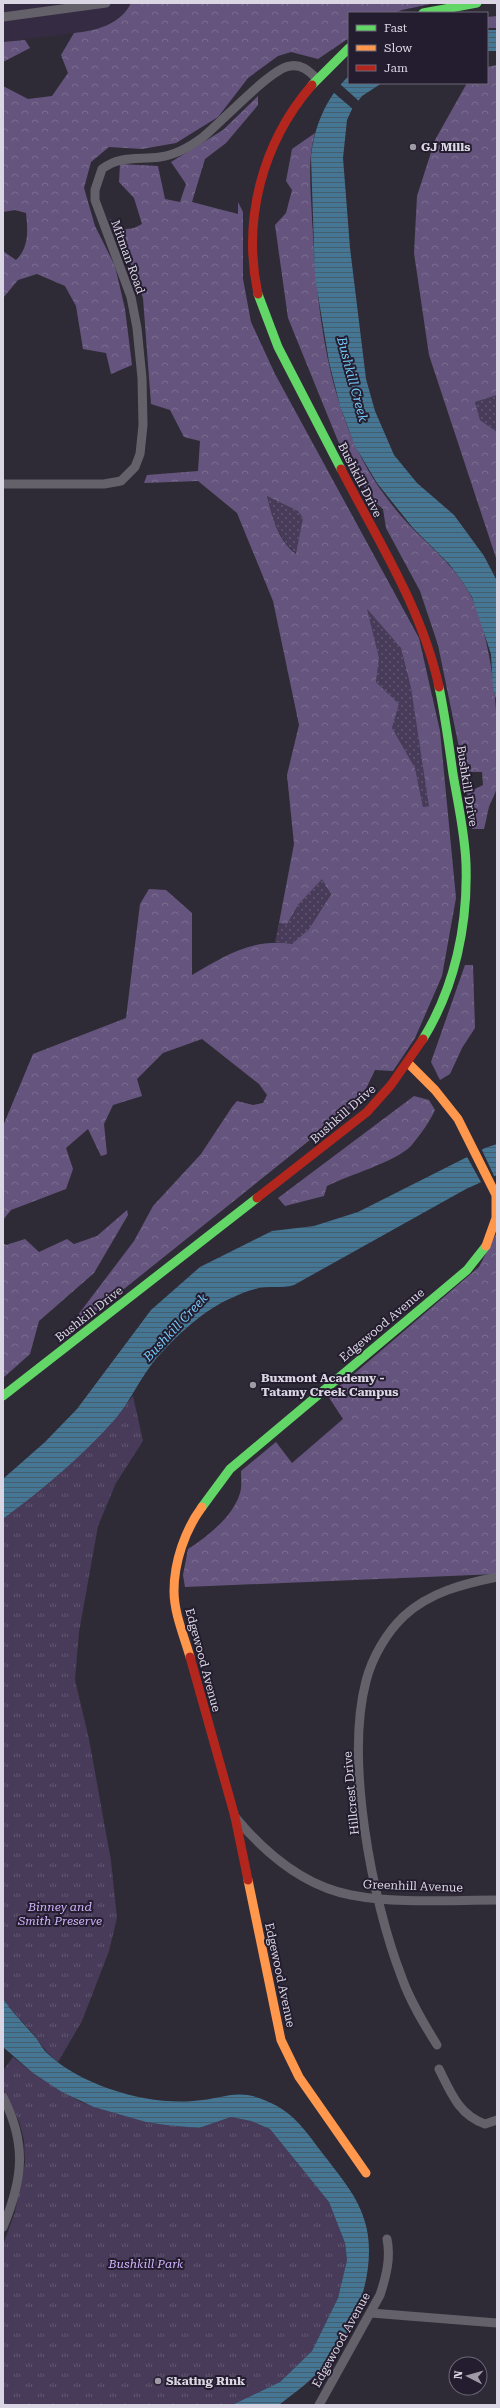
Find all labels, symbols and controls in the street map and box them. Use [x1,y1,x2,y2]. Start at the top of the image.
legend [348,12,488,84]
text: Fast [384,21,408,35]
text: Slow [384,41,412,55]
text: Jam [384,61,408,75]
place label: GJ Mills [421,140,470,154]
marker: GJ Mills [408,142,418,152]
street label: Mitman Road [108,218,148,296]
water label: Bushkill Creek [334,334,371,424]
street label: Bushkill Drive [335,440,385,520]
street label: Bushkill Drive [454,744,480,828]
street label: Bushkill Drive [308,1082,379,1146]
street label: Bushkill Drive [52,1283,126,1345]
street label: Edgewood Avenue [337,1285,428,1365]
water label: Bushkill Creek [139,1290,211,1365]
place label: Buxmont Academy - Tatamy Creek Campus [261,1371,398,1399]
marker: Buxmont Academy - Tatamy Creek Campus [248,1380,258,1390]
street label: Edgewood Avenue [182,1607,224,1714]
street label: Hillcrest Drive [340,1750,362,1835]
street label: Greenhill Avenue [363,1877,464,1895]
park label: Binney and Smith Preserve [17,1900,102,1928]
street label: Edgewood Avenue [262,1921,298,2029]
park label: Bushkill Park [108,2257,184,2271]
street label: Edgewood Avenue [309,2290,373,2390]
north arrow [448,2356,488,2396]
text: N [452,2370,466,2380]
place label: Skating Rink [166,2374,246,2388]
marker: Skating Rink [153,2376,163,2386]

